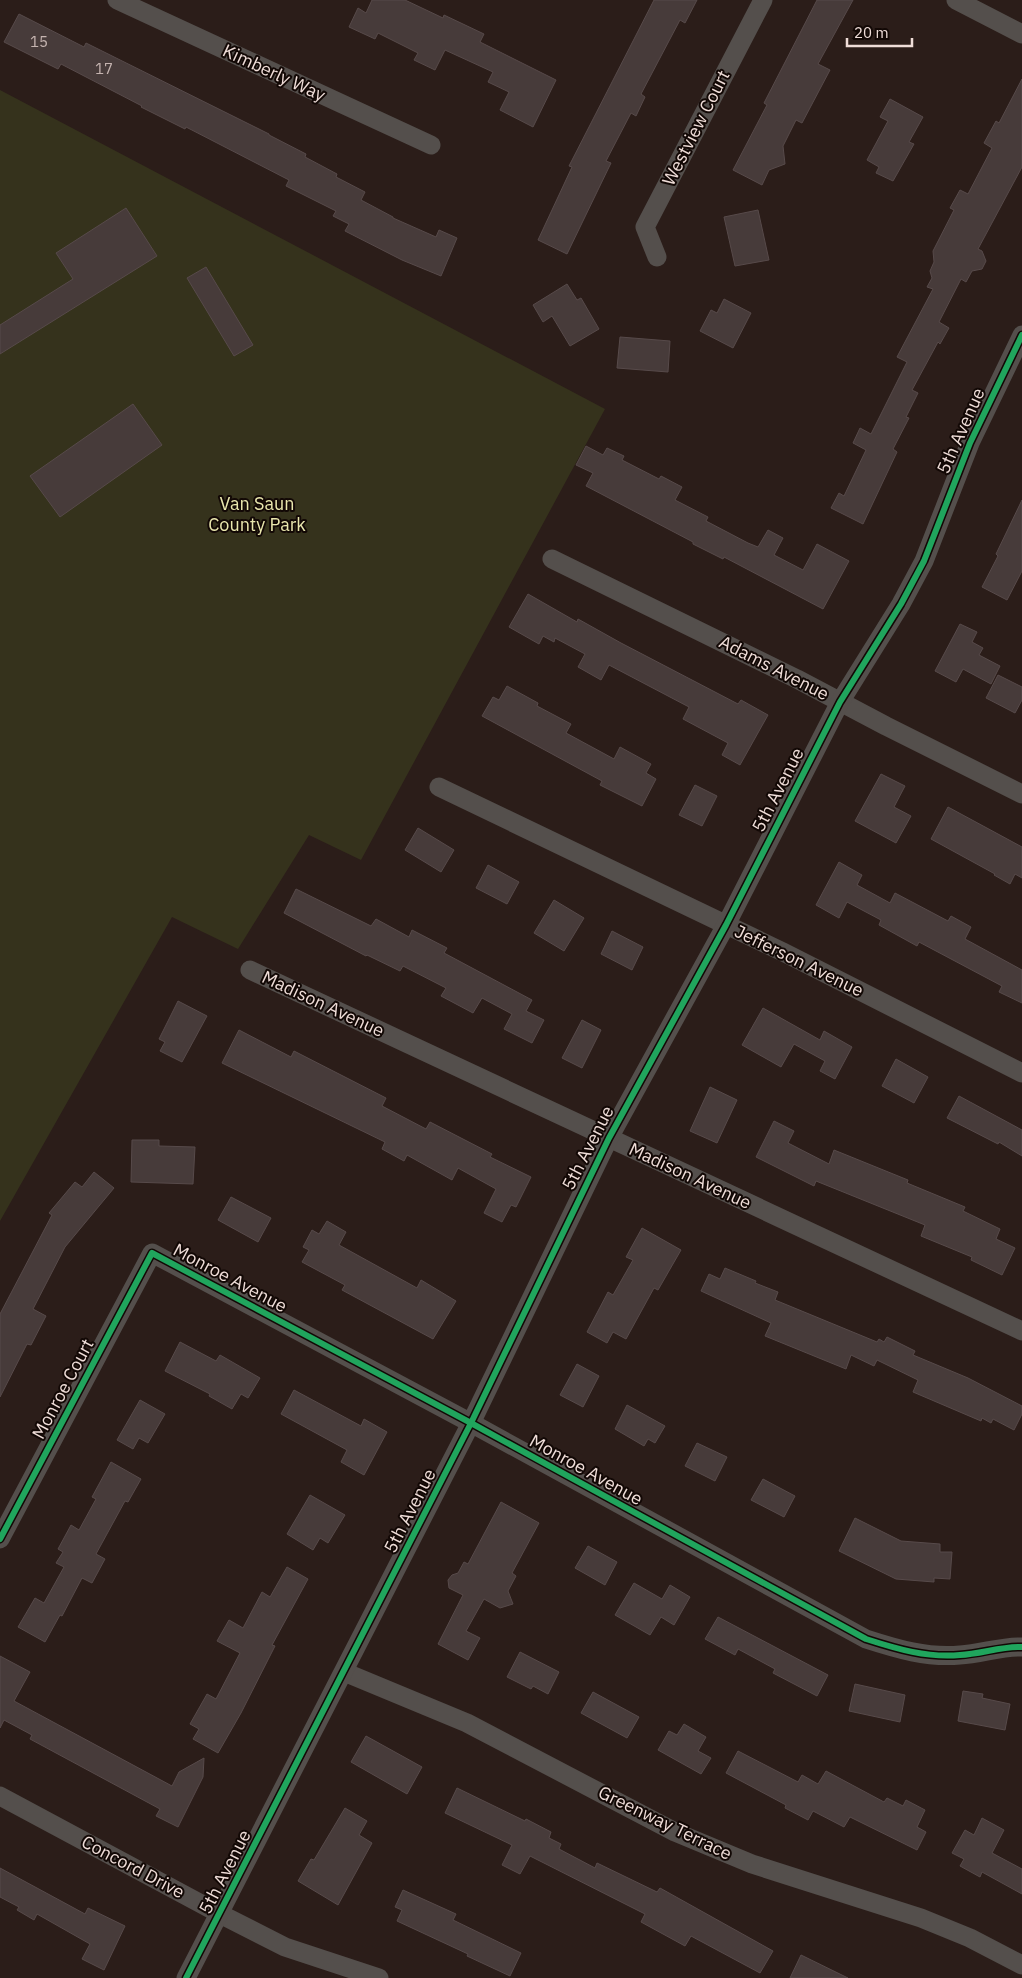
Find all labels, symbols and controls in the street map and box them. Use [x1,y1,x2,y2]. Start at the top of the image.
scale bar [847,15,912,47]
text: 20 m [854,23,889,42]
house number: 15 [30,32,48,51]
street label: Kimberly Way [219,39,329,106]
house number: 17 [95,59,113,78]
street label: Westview Court [657,66,734,189]
street label: 5th Avenue [931,384,990,477]
park label: Van Saun County Park [208,492,306,536]
street label: Adams Avenue [715,630,833,705]
street label: 5th Avenue [746,744,809,836]
street label: Jefferson Avenue [731,919,868,1002]
street label: Madison Avenue [258,965,388,1042]
street label: 5th Avenue [556,1102,619,1194]
street label: Madison Avenue [625,1137,755,1214]
street label: Monroe Avenue [169,1238,291,1317]
street label: Monroe Court [27,1335,99,1443]
street label: Monroe Avenue [526,1429,647,1510]
street label: 5th Avenue [378,1465,441,1557]
street label: Greenway Terrace [595,1780,736,1865]
street label: 5th Avenue [193,1826,256,1918]
street label: Concord Drive [78,1830,189,1903]

